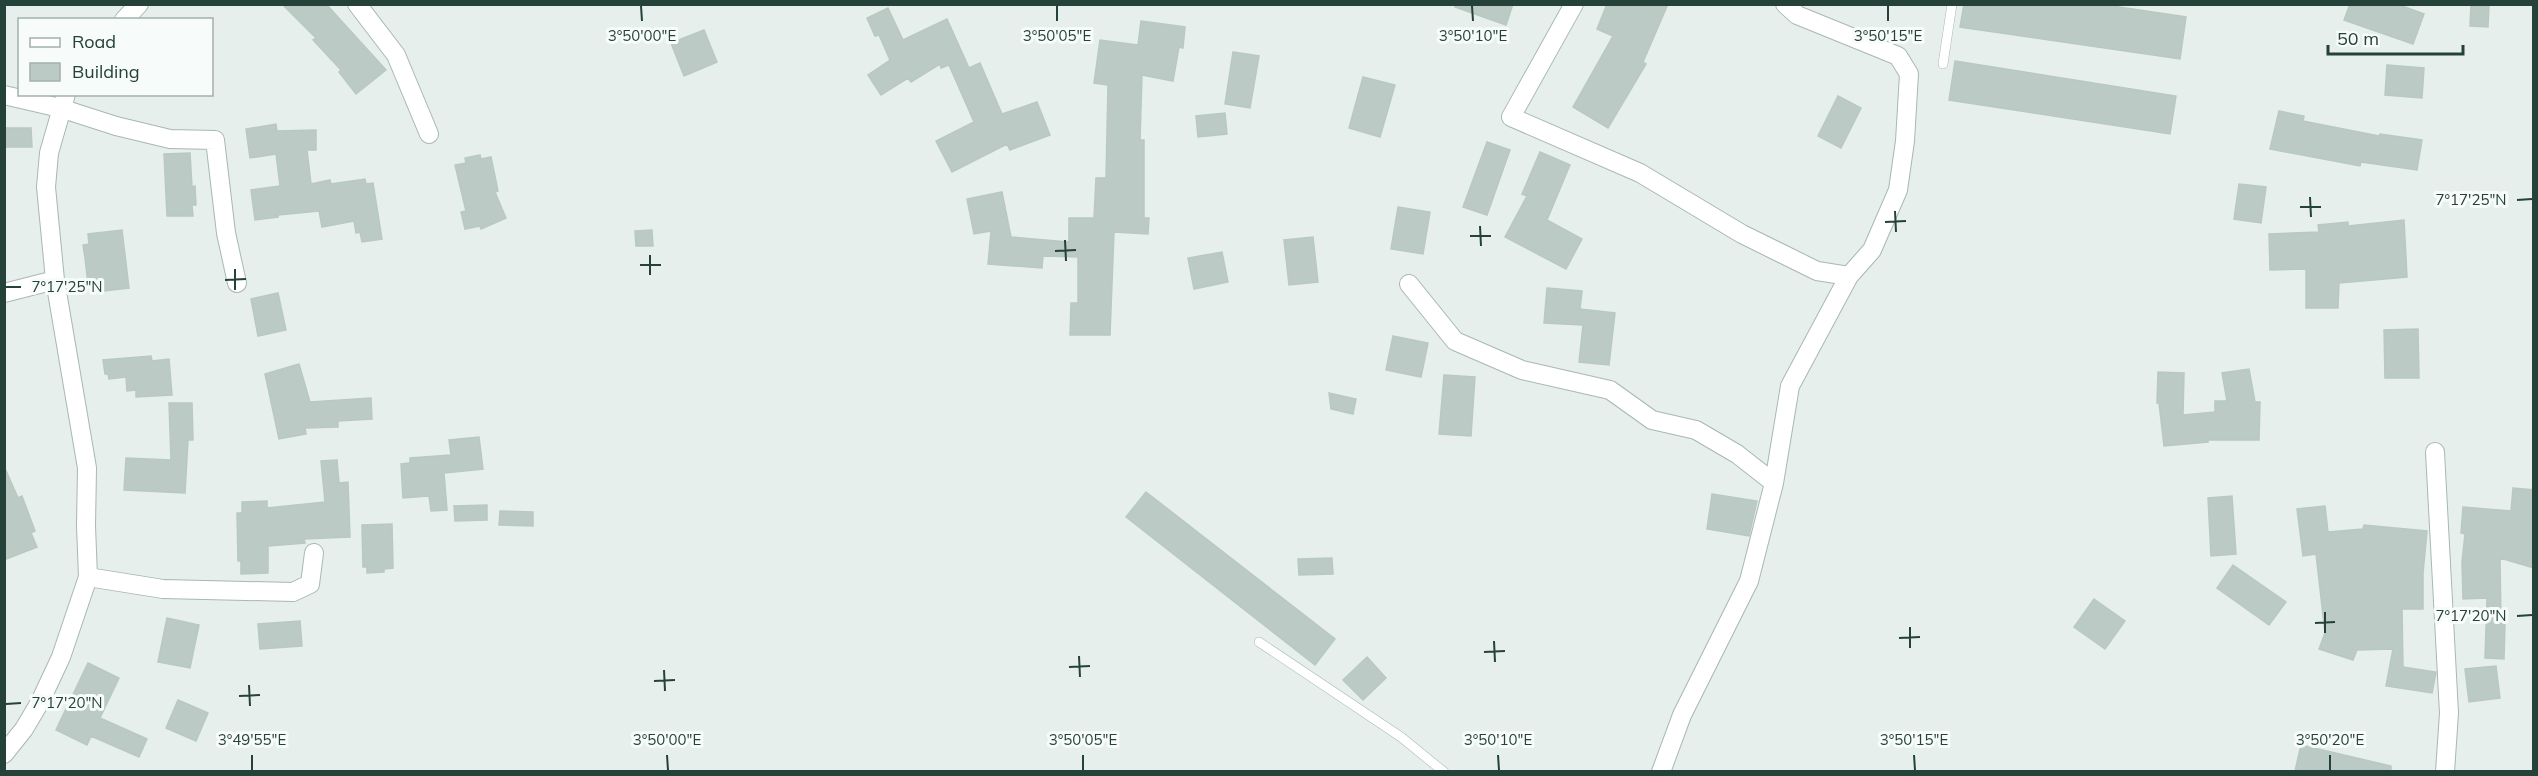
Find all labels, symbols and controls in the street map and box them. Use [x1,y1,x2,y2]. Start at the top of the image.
legend [18,18,213,96]
scale bar [2328,18,2463,56]
text: 3°50'00"E [608,26,676,45]
text: 3°50'05"E [1023,26,1091,45]
text: 3°50'10"E [1439,26,1507,45]
text: 3°50'15"E [1854,26,1922,45]
text: 50 m [2337,27,2379,50]
text: Road [72,30,116,53]
text: Building [72,60,140,83]
text: 7°17'25"N [2436,190,2506,209]
text: 7°17'25"N [32,277,102,296]
text: 7°17'20"N [2436,606,2506,625]
text: 7°17'20"N [32,693,102,712]
text: 3°49'55"E [218,730,286,749]
text: 3°50'00"E [633,730,701,749]
text: 3°50'05"E [1049,730,1117,749]
text: 3°50'10"E [1464,730,1532,749]
text: 3°50'15"E [1880,730,1948,749]
text: 3°50'20"E [2296,730,2364,749]

